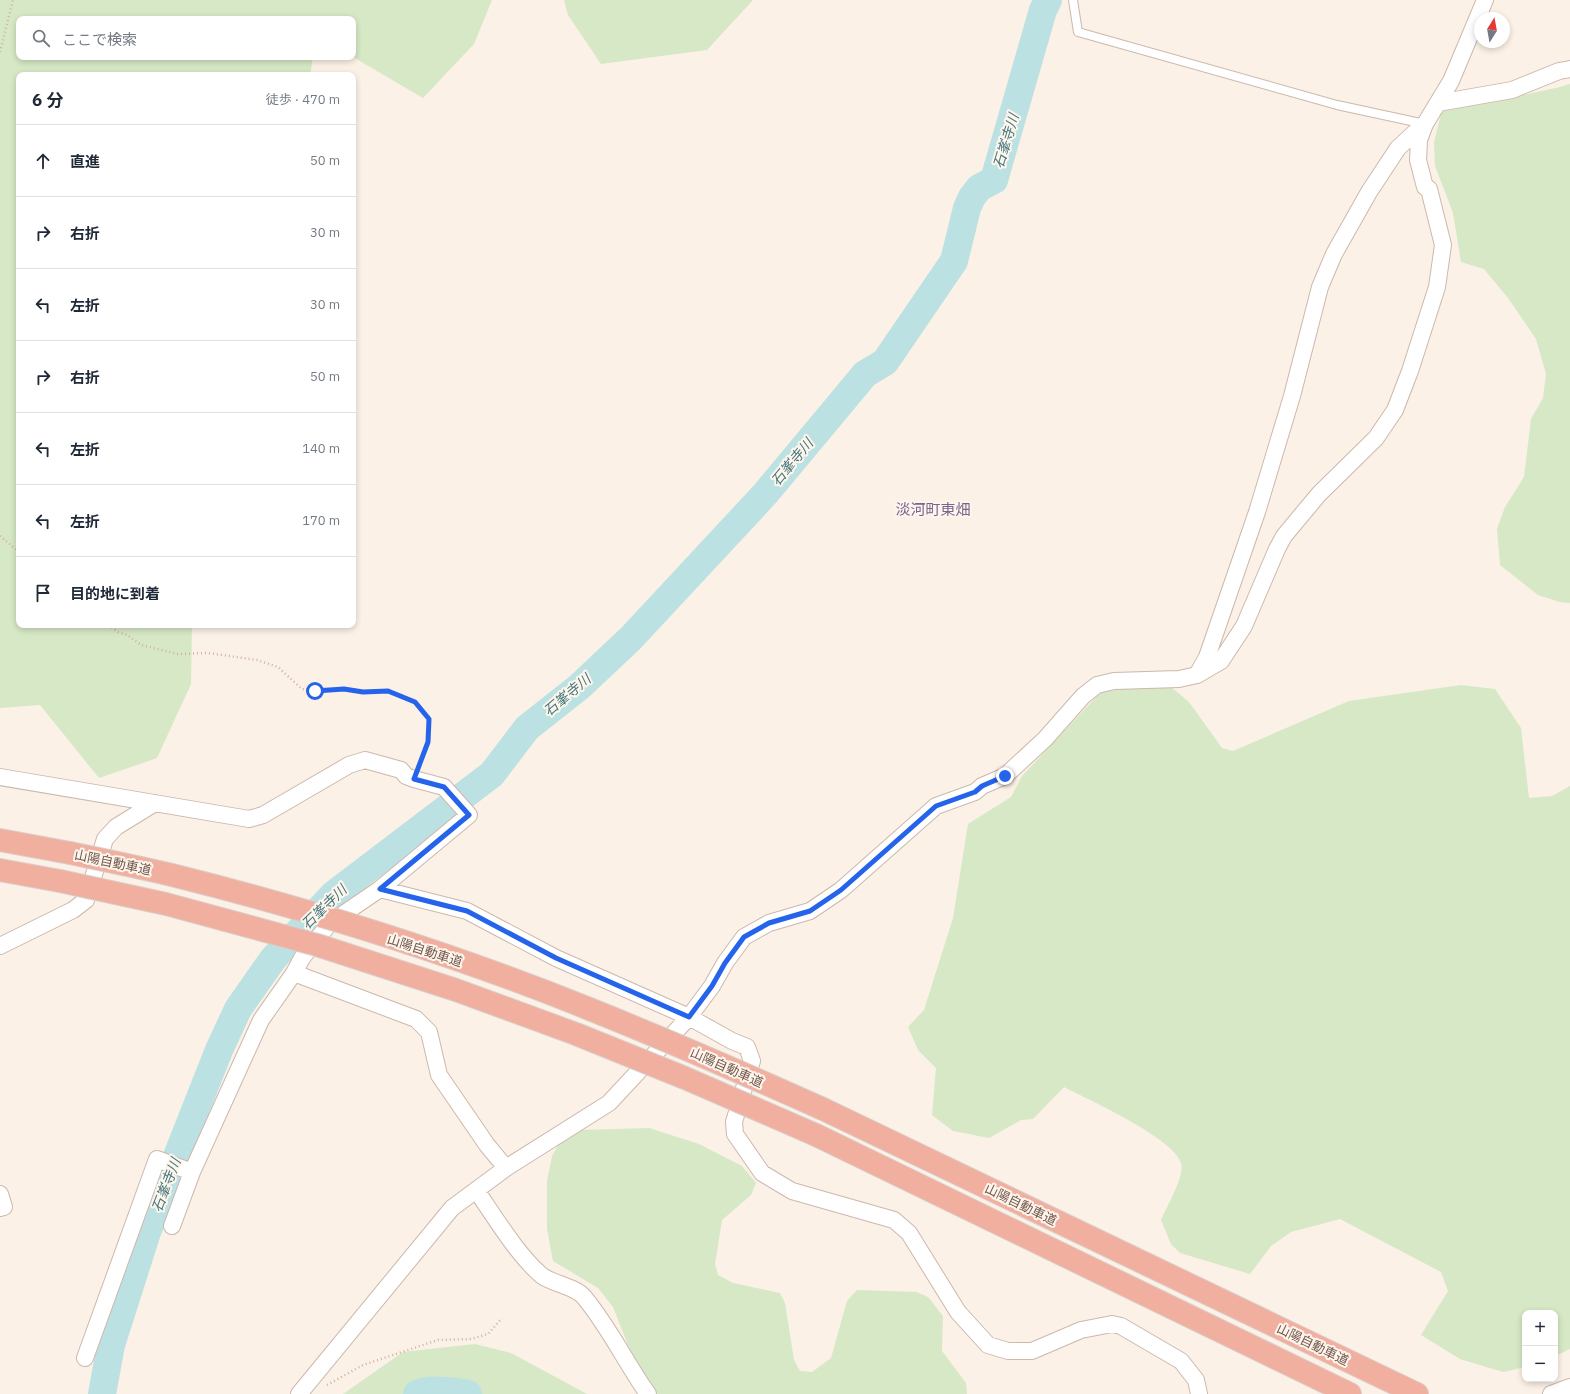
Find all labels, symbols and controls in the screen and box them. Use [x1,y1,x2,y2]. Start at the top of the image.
north arrow [1474,12,1510,48]
search box [16,16,356,60]
icon: search [30,27,52,49]
text: ここで検索 [62,30,137,49]
text: 6 分 [32,89,63,111]
text: 徒歩 · 470 m [266,91,340,108]
water label: 石峯寺川 [989,110,1023,170]
icon: ahead [32,150,54,172]
text: 直進 [70,152,100,171]
text: 50 m [310,152,340,169]
icon: right [32,222,54,244]
text: 右折 [70,224,100,243]
text: 30 m [310,224,340,241]
icon: left [32,294,54,316]
text: 左折 [70,296,100,315]
text: 30 m [310,296,340,313]
icon: right [32,366,54,388]
text: 右折 [70,368,100,387]
text: 50 m [310,368,340,385]
water label: 石峯寺川 [767,433,818,489]
icon: left [32,438,54,460]
text: 左折 [70,440,100,459]
text: 140 m [302,440,340,457]
district label: 淡河町東畑 [895,500,971,519]
icon: left [32,510,54,532]
text: 左折 [70,512,100,531]
text: 170 m [302,512,340,529]
icon: arrive [32,582,54,604]
text: 目的地に到着 [70,584,160,603]
water label: 石峯寺川 [540,669,596,720]
route start [306,682,324,700]
route end [996,767,1014,785]
street label: 山陽自動車道 [73,846,153,879]
water label: 石峯寺川 [298,880,352,933]
street label: 山陽自動車道 [385,930,465,971]
street label: 山陽自動車道 [688,1044,766,1091]
water label: 石峯寺川 [148,1154,185,1214]
street label: 山陽自動車道 [982,1180,1060,1229]
map controls [1522,1310,1558,1382]
button: + [1522,1310,1558,1346]
street label: 山陽自動車道 [1274,1320,1352,1369]
button: − [1522,1346,1558,1382]

